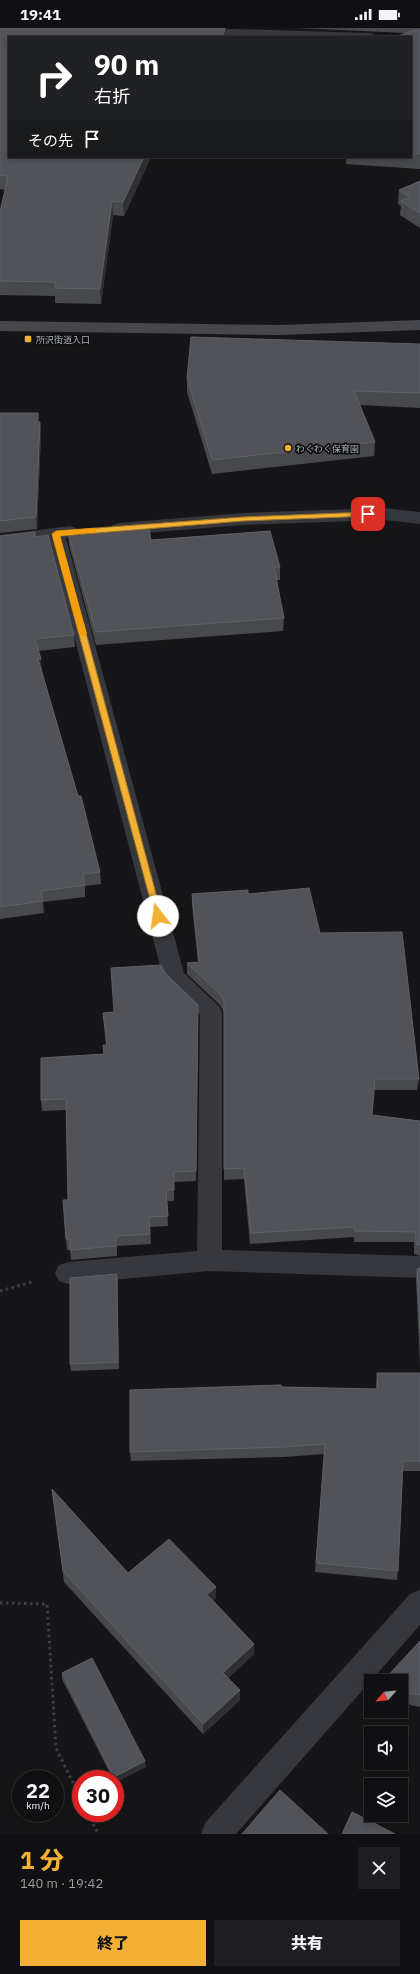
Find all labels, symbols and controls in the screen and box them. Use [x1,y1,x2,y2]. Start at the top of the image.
text: 19:41 [20,5,61,24]
text: 90 m [94,46,159,83]
icon: right [28,52,80,104]
text: 右折 [94,85,130,108]
icon: arrive [81,128,103,150]
text: その先 [28,131,73,150]
marker: 所沢街道入口 [23,334,33,344]
place label: 所沢街道入口 [35,334,90,345]
marker: わくわく保育園 [283,443,293,453]
place label: わくわく保育園 [296,443,359,454]
pin [351,497,385,531]
icon: arrive [357,503,379,525]
position arrow [137,895,179,937]
north arrow [364,1674,408,1718]
map controls [364,1674,408,1822]
button: sound [364,1726,408,1770]
speed limit sign: 30 [72,1770,124,1822]
text: 22 [26,1777,50,1804]
button: layers [364,1778,408,1822]
text: km/h [26,1799,50,1812]
text: 1 分 [20,1844,64,1876]
button: close [358,1847,400,1889]
text: 140 m · 19:42 [20,1875,103,1892]
button: 終了 [20,1920,206,1966]
button: 共有 [214,1920,400,1966]

